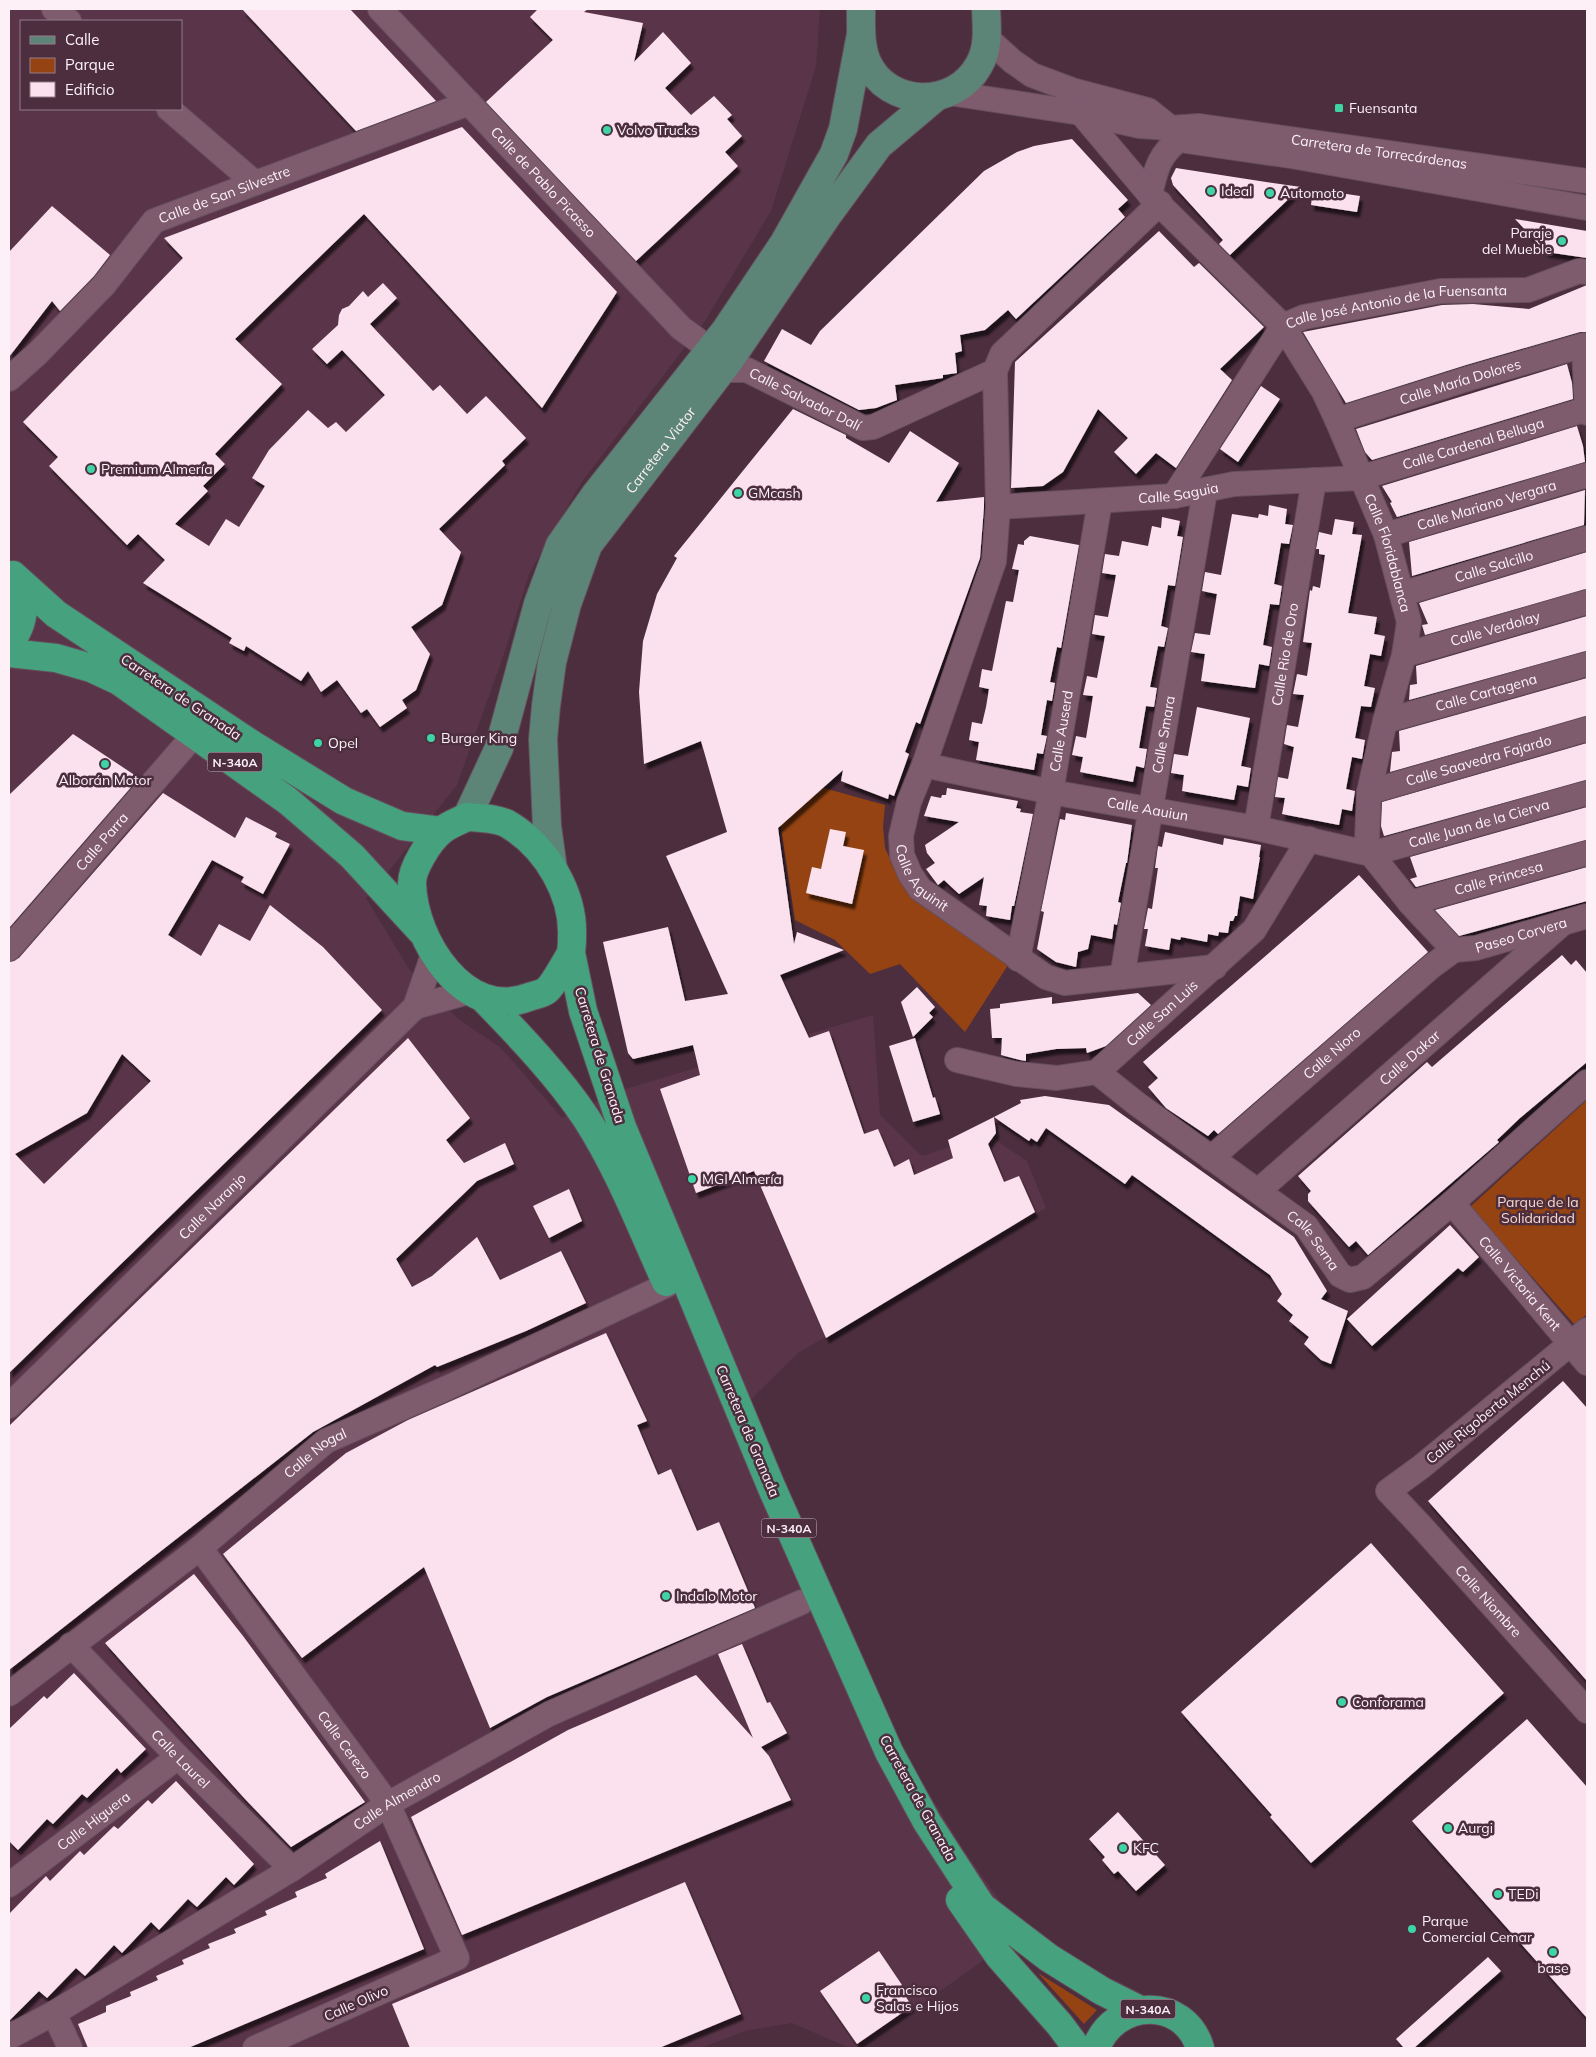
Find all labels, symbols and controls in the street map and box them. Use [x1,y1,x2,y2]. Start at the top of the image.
legend [20,20,182,110]
text: Calle [65,30,99,49]
text: Parque [65,55,115,74]
text: Edificio [65,80,115,99]
place label: Fuensanta [1349,99,1417,117]
marker: Fuensanta [1333,102,1345,114]
place label: Volvo Trucks [617,121,698,139]
street label: Calle de Pablo Picasso [487,123,600,241]
marker: Volvo Trucks [601,124,613,136]
street label: Carretera de Torrecárdenas [1290,130,1468,173]
street label: Calle de San Silvestre [156,162,293,228]
place label: Ideal [1221,182,1252,200]
place label: Automoto [1280,184,1344,202]
marker: Ideal [1205,185,1217,197]
marker: Automoto [1264,187,1276,199]
place label: Paraje del Mueble [1482,224,1552,258]
marker: Paraje del Mueble [1556,235,1568,247]
street label: Calle José Antonio de la Fuensanta [1283,281,1507,333]
street label: Calle María Dolores [1397,355,1523,409]
street label: Calle Salvador Dalí [746,364,865,435]
street label: Carretera Viator [622,403,700,497]
street label: Calle Cardenal Belluga [1400,414,1546,474]
place label: Premium Almería [101,460,213,478]
marker: Premium Almería [85,463,97,475]
street label: Calle Mariano Vergara [1415,476,1559,534]
street label: Calle Saguia [1138,478,1220,507]
place label: GMcash [748,484,801,502]
marker: GMcash [732,487,744,499]
street label: Calle Floridablanca [1360,491,1415,614]
street label: Calle Salcillo [1452,546,1535,587]
street label: Calle Rio de Oro [1268,602,1302,707]
street label: Calle Verdolay [1448,607,1543,650]
street label: Carretera de Granada [117,650,245,744]
street label: Calle Cartagena [1433,670,1539,715]
street label: Calle Auserd [1046,689,1077,773]
street label: Calle Smara [1148,694,1179,775]
place label: Burger King [441,729,517,747]
street label: Calle Saavedra Fajardo [1404,731,1553,790]
marker: Burger King [425,732,437,744]
place label: Opel [328,734,358,752]
marker: Opel [312,737,324,749]
road number: N-340A [208,752,262,772]
marker: Alborán Motor [99,758,111,770]
place label: Alborán Motor [58,771,153,789]
street label: Calle Aauiun [1106,793,1190,825]
street label: Calle Juan de la Cierva [1406,795,1551,852]
street label: Calle Parra [72,809,132,875]
street label: Calle Aguinit [892,844,952,915]
street label: Calle Princesa [1452,857,1545,899]
street label: Paseo Corvera [1473,913,1569,957]
street label: Calle San Luis [1122,976,1202,1050]
street label: Carretera de Granada [571,985,629,1125]
street label: Calle Nioro [1299,1023,1364,1083]
street label: Calle Dakar [1376,1025,1445,1089]
street label: Calle Naranjo [175,1169,250,1243]
place label: MGI Almería [702,1170,782,1188]
marker: MGI Almería [686,1173,698,1185]
park label: Parque de la Solidaridad [1497,1193,1579,1227]
street label: Calle Serna [1283,1206,1343,1274]
street label: Calle Victoria Kent [1475,1232,1565,1334]
street label: Calle Rigoberta Menchú [1422,1356,1554,1468]
street label: Carretera de Granada [712,1362,784,1500]
street label: Calle Nogal [280,1424,349,1482]
road number: N-340A [762,1519,816,1538]
street label: Calle Niombre [1451,1561,1525,1641]
place label: Indalo Motor [676,1587,758,1605]
marker: Indalo Motor [660,1590,672,1602]
place label: Conforama [1352,1693,1424,1711]
marker: Conforama [1336,1696,1348,1708]
street label: Calle Cerezo [313,1707,375,1782]
street label: Calle Laurel [147,1726,214,1792]
street label: Carretera de Granada [876,1732,960,1864]
street label: Calle Almendro [350,1767,444,1834]
street label: Calle Higuera [53,1787,134,1855]
place label: Aurgi [1458,1819,1493,1837]
marker: Aurgi [1442,1822,1454,1834]
place label: KFC [1133,1839,1159,1857]
marker: KFC [1117,1842,1129,1854]
place label: TEDi [1508,1885,1538,1903]
marker: TEDi [1492,1888,1504,1900]
place label: Parque Comercial Cemar [1422,1912,1533,1946]
marker: Parque Comercial Cemar [1406,1923,1418,1935]
marker: base [1547,1946,1559,1958]
place label: base [1537,1959,1569,1977]
street label: Calle Olivo [321,1981,391,2025]
place label: Francisco Salas e Hijos [876,1981,959,2015]
marker: Francisco Salas e Hijos [860,1992,872,2004]
road number: N-340A [1120,2000,1176,2018]

